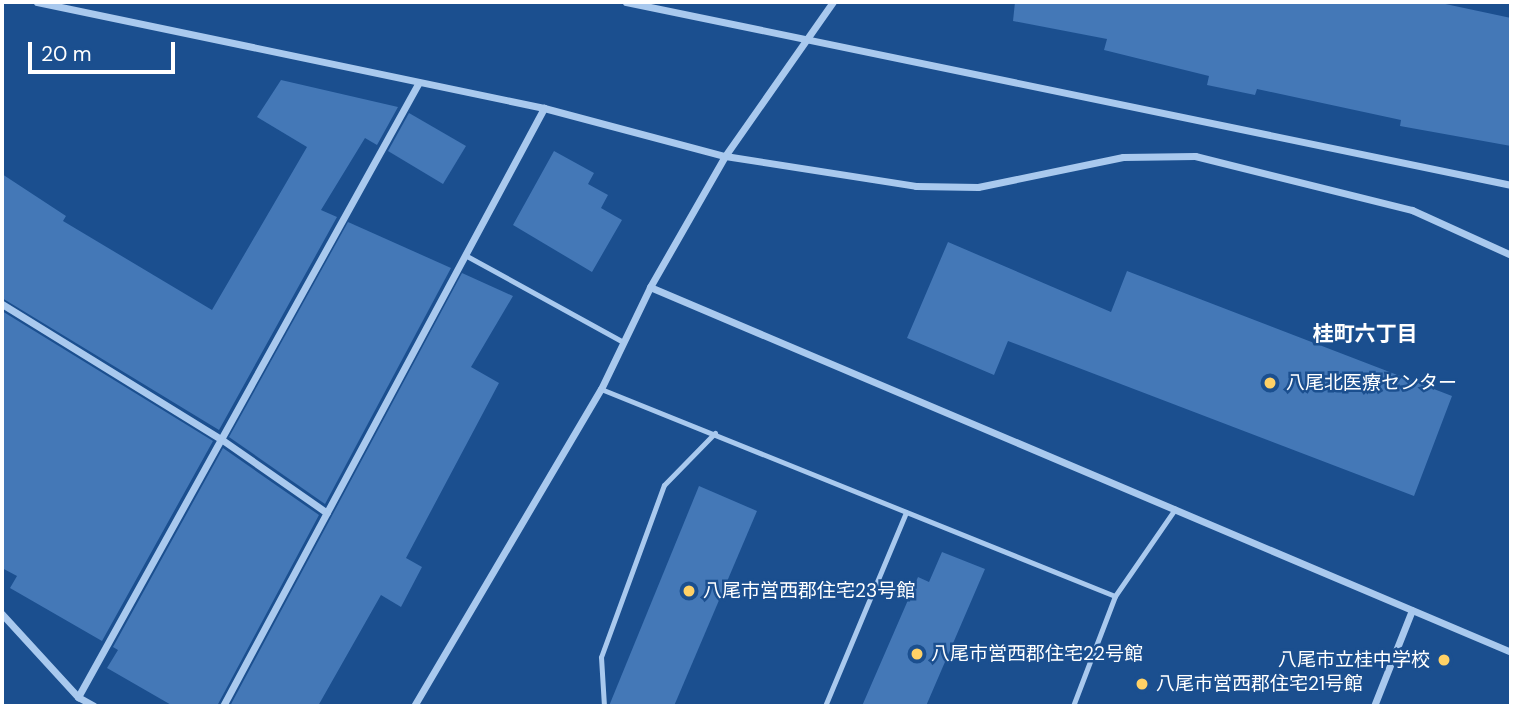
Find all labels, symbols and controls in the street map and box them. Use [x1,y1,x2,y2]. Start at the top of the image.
scale bar [32,28,178,72]
text: 20 m [41,40,92,68]
district label: 桂町六丁目 [1313,321,1417,347]
place label: 八尾北医療センター [1286,372,1457,394]
marker: 八尾北医療センター [1260,373,1280,393]
place label: 八尾市営西郡住宅23号館 [703,580,915,602]
marker: 八尾市営西郡住宅23号館 [681,583,697,599]
place label: 八尾市営西郡住宅22号館 [931,643,1143,665]
marker: 八尾市営西郡住宅22号館 [909,646,925,662]
place label: 八尾市立桂中学校 [1278,649,1430,671]
marker: 八尾市立桂中学校 [1436,652,1452,668]
place label: 八尾市営西郡住宅21号館 [1156,673,1363,695]
marker: 八尾市営西郡住宅21号館 [1134,676,1150,692]

